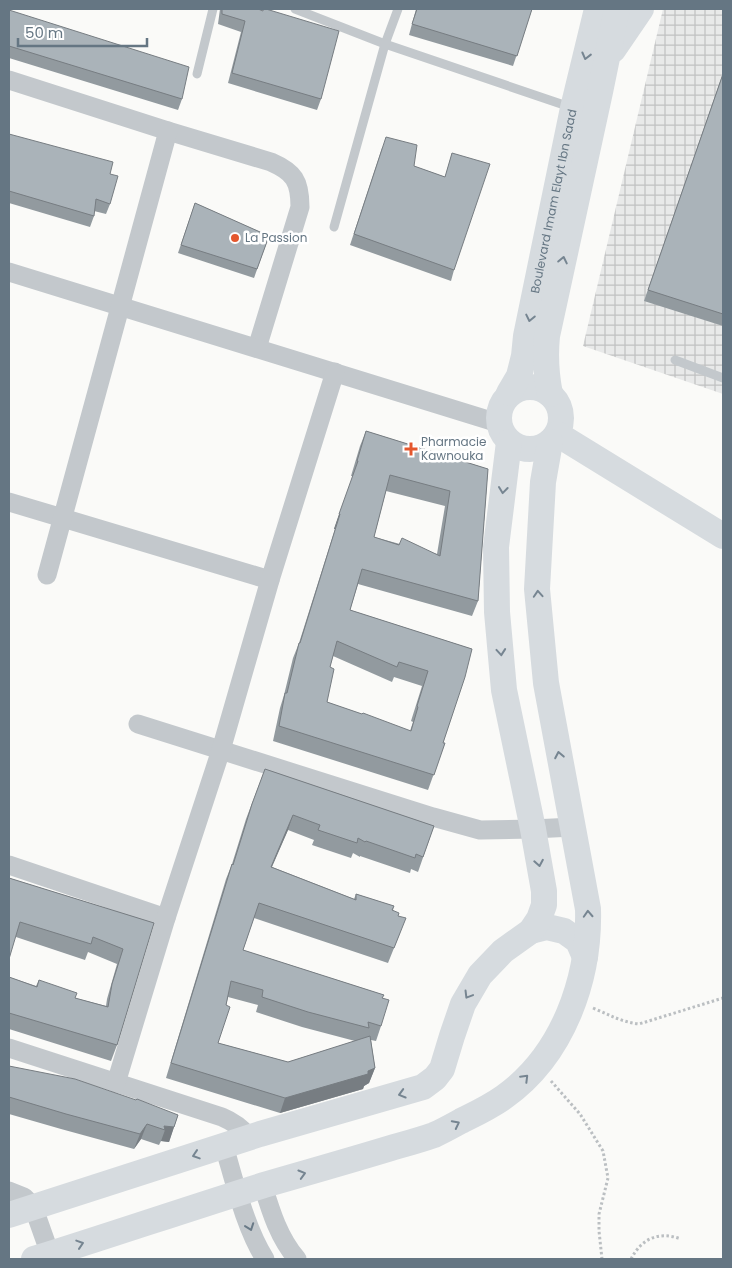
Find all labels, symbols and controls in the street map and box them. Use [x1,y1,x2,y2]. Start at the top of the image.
scale bar [18,15,146,47]
text: 50 m [25,22,63,43]
one-way arrow [581,52,592,61]
street label: Boulevard Imam Elayt Ibn Saad [526,107,581,295]
place label: La Passion [245,229,307,246]
marker: La Passion [229,232,241,244]
one-way arrow [558,255,568,264]
one-way arrow [525,313,536,322]
place label: Pharmacie Kawnouka [421,433,486,464]
marker: Pharmacie Kawnouka [405,443,417,455]
one-way arrow [498,486,509,494]
one-way arrow [532,589,543,597]
one-way arrow [495,648,506,656]
one-way arrow [555,750,565,759]
one-way arrow [533,859,543,868]
one-way arrow [582,910,593,918]
one-way arrow [465,990,475,999]
one-way arrow [519,1075,528,1084]
one-way arrow [397,1088,406,1099]
one-way arrow [451,1120,460,1130]
one-way arrow [192,1149,200,1159]
one-way arrow [297,1170,305,1180]
one-way arrow [244,1222,254,1231]
one-way arrow [76,1240,84,1250]

